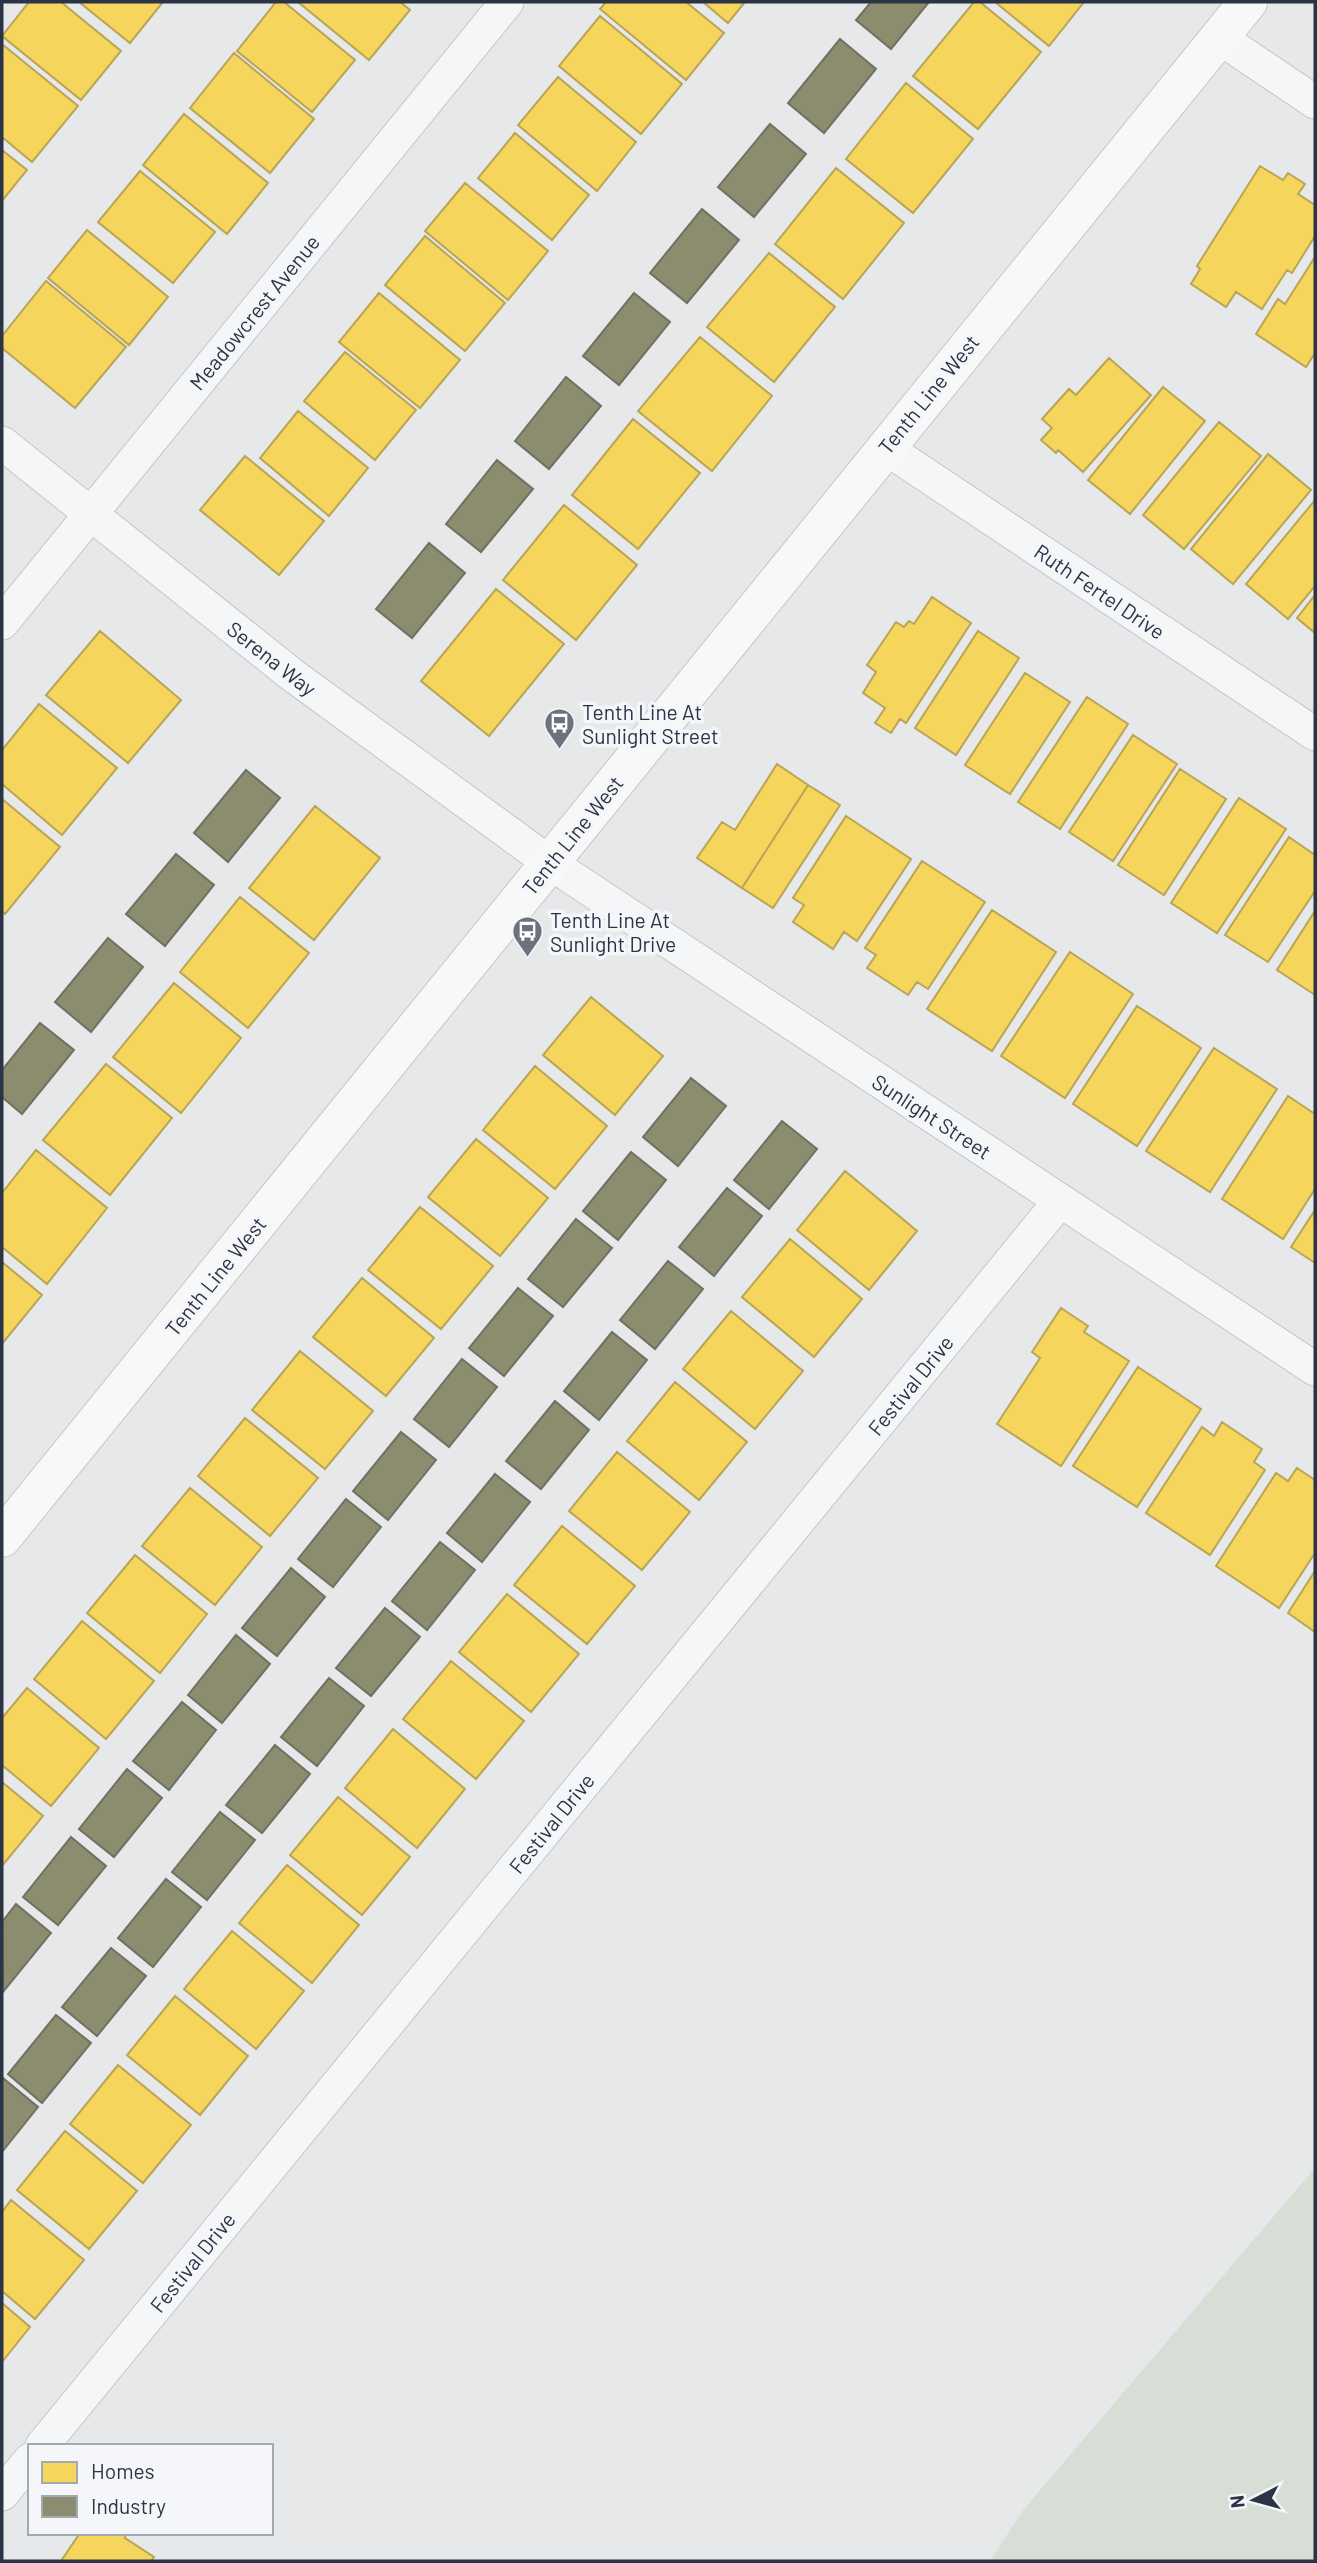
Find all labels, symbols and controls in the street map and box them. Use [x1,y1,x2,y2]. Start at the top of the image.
street label: Meadowcrest Avenue [184,229,324,395]
street label: Tenth Line West [872,329,984,459]
street label: Ruth Fertel Drive [1030,538,1170,644]
street label: Serena Way [222,615,322,701]
place label: Tenth Line At Sunlight Street [582,699,719,748]
bus stop icon: Tenth Line At Sunlight Street [542,706,576,750]
street label: Tenth Line West [516,770,628,900]
place label: Tenth Line At Sunlight Drive [550,907,676,956]
bus stop icon: Tenth Line At Sunlight Drive [510,914,544,958]
street label: Sunlight Street [868,1068,996,1164]
street label: Tenth Line West [159,1211,271,1341]
street label: Festival Drive [862,1330,958,1440]
street label: Festival Drive [503,1768,599,1878]
street label: Festival Drive [144,2207,240,2317]
legend [28,2444,273,2535]
text: Homes [91,2458,155,2483]
north arrow [1219,2465,1289,2535]
text: Industry [91,2493,166,2518]
text: N [1224,2494,1249,2509]

